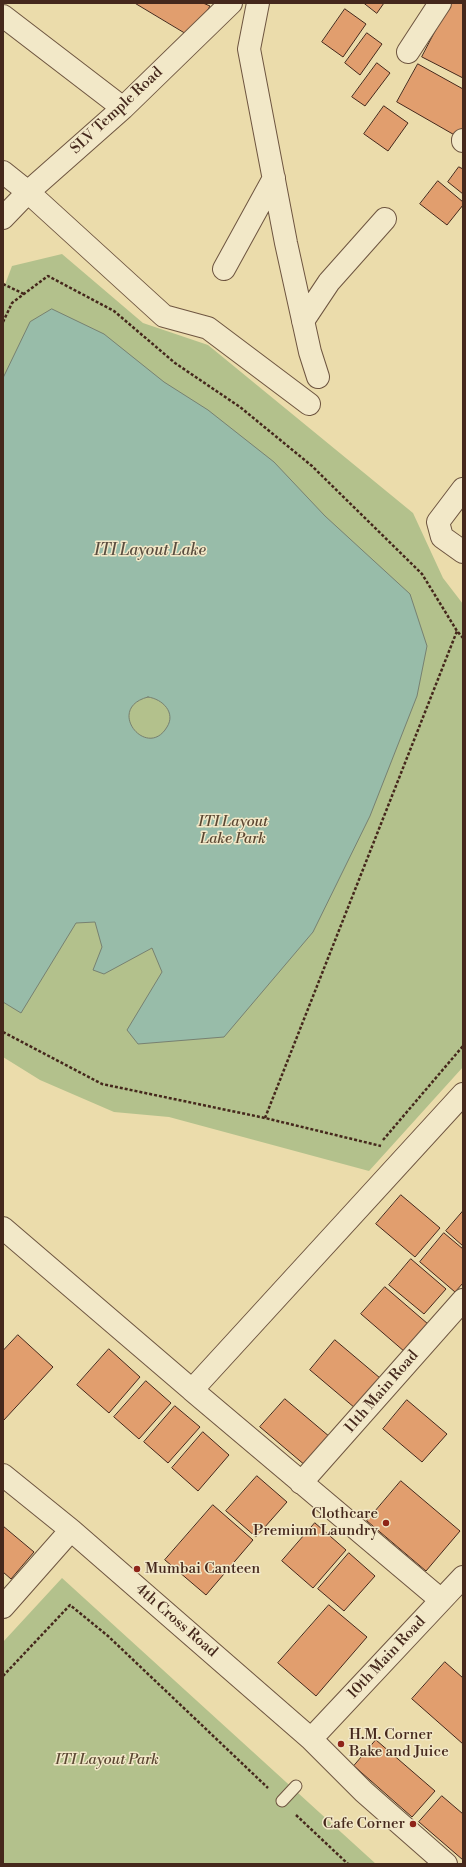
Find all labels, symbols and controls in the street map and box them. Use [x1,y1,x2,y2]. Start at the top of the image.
street label: SLV Temple Road [67,64,167,158]
water label: ITI Layout Lake [94,541,206,561]
park label: ITI Layout Lake Park [198,813,268,848]
street label: 11th Main Road [341,1347,423,1437]
place label: Clothcare Premium Laundry [253,1505,378,1540]
marker: Clothcare Premium Laundry [381,1518,391,1528]
place label: Mumbai Canteen [145,1560,260,1578]
marker: Mumbai Canteen [132,1564,142,1574]
street label: 4th Cross Road [131,1581,221,1661]
street label: 10th Main Road [344,1613,430,1703]
place label: H.M. Corner Bake and Juice [349,1726,449,1761]
marker: H.M. Corner Bake and Juice [336,1739,346,1749]
park label: ITI Layout Park [55,1751,159,1769]
place label: Cafe Corner [323,1815,405,1833]
marker: Cafe Corner [408,1819,418,1829]

